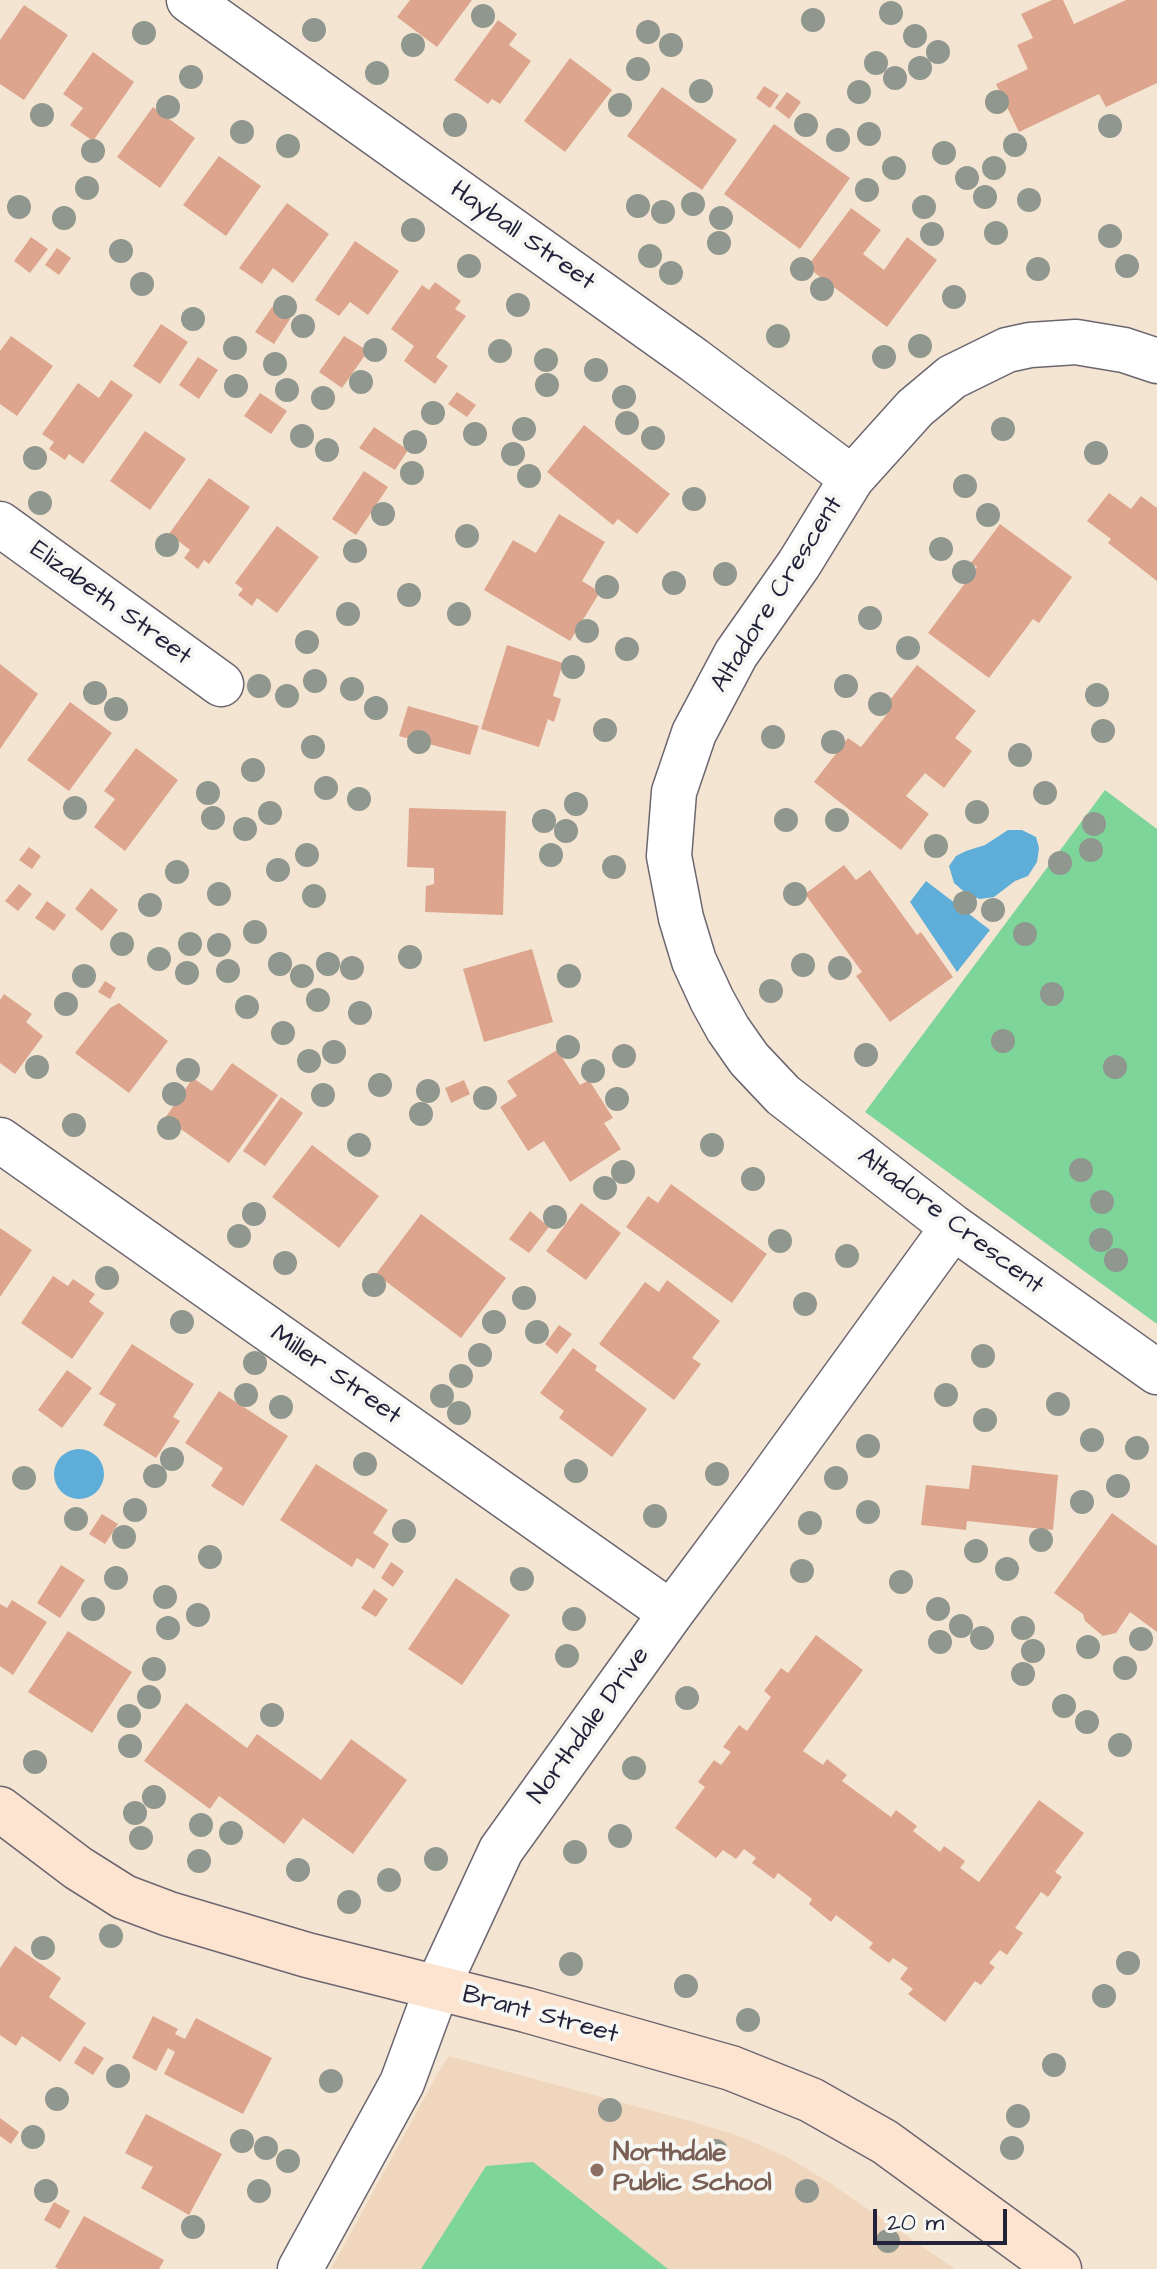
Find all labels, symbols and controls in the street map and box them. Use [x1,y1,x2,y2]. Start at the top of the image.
street label: Hayball Street [443,176,601,298]
street label: Altadore Crescent [705,491,851,699]
street label: Elizabeth Street [23,535,197,673]
street label: Altadore Crescent [851,1142,1049,1302]
street label: Miller Street [264,1319,406,1433]
street label: Northdale Drive [523,1641,657,1811]
street label: Brant Street [459,1980,621,2052]
place label: Northdale Public School [613,2139,772,2200]
marker: Northdale Public School [588,2161,606,2179]
scale bar [877,2193,1011,2243]
text: 20 m [887,2206,944,2240]

